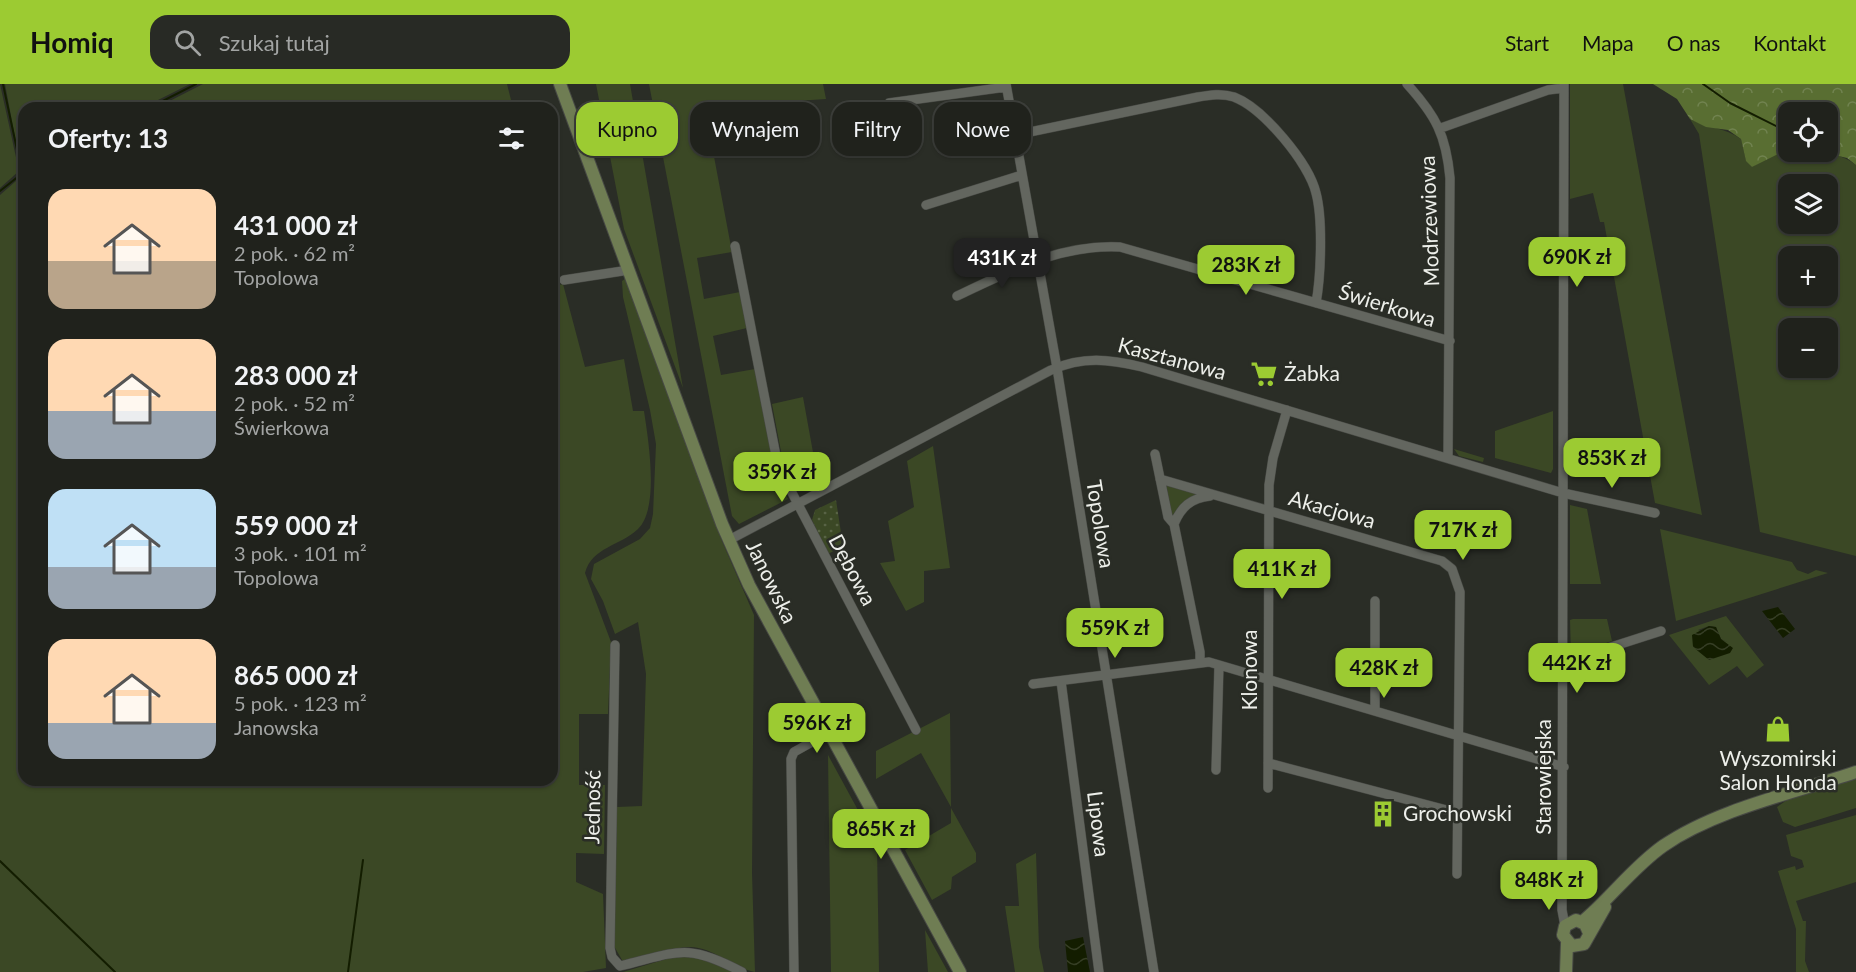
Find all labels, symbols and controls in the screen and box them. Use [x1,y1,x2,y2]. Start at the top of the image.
search box [150,15,570,69]
text: Homiq [30,25,114,59]
icon: search [171,26,204,59]
text: Szukaj tutaj [219,29,330,56]
text: Start [1505,30,1549,55]
text: Mapa [1582,30,1634,55]
text: O nas [1667,30,1720,55]
text: Kontakt [1753,30,1826,55]
chip: Kupno [576,102,678,156]
chip: Wynajem [690,102,820,156]
chip: Filtry [832,102,922,156]
chip: Nowe [934,102,1031,156]
map controls [1778,102,1838,378]
button: locate [1778,102,1838,162]
text: Oferty: 13 [48,122,168,154]
icon: filters [495,122,528,155]
street label: Modrzewiowa [1414,155,1443,287]
button: layers [1778,174,1838,234]
text: 431 000 zł [234,209,358,241]
icon: home [96,213,168,285]
pin: 690K zł [1522,237,1632,288]
pin: 431K zł [947,238,1057,289]
text: 2 pok. · 62 m² [234,241,355,265]
text: 690K zł [1542,244,1612,268]
text: 431K zł [967,245,1037,269]
pin: 283K zł [1191,245,1301,296]
button: + [1778,246,1838,306]
text: 283K zł [1211,252,1281,276]
text: Topolowa [234,265,319,289]
street label: Świerkowa [1336,278,1439,331]
button: − [1778,318,1838,378]
street label: Kasztanowa [1115,331,1229,384]
text: 283 000 zł [234,359,358,391]
supermarket icon: Żabka [1249,359,1279,389]
place label: Żabka [1284,360,1340,385]
icon: home [96,363,168,435]
text: 2 pok. · 52 m² [234,391,355,415]
text: Świerkowa [234,415,329,439]
pin: 853K zł [1557,438,1667,489]
text: 853K zł [1577,445,1647,469]
pin: 359K zł [727,452,837,503]
text: 359K zł [747,459,817,483]
street label: Topolowa [1082,478,1121,570]
street label: Akacjowa [1286,484,1379,533]
text: 559 000 zł [234,509,358,541]
pin: 717K zł [1408,510,1518,561]
icon: home [96,513,168,585]
text: 717K zł [1428,517,1498,541]
street label: Dębowa [824,529,882,609]
street label: Janowska [742,536,803,627]
text: 3 pok. · 101 m² [234,541,367,565]
pin: 411K zł [1227,549,1337,600]
text: 411K zł [1247,556,1317,580]
text: Topolowa [234,565,319,589]
pin: 559K zł [1060,608,1170,659]
text: 559K zł [1080,615,1150,639]
street label: Klonowa [1236,629,1261,711]
pin: 442K zł [1522,643,1632,694]
pin: 428K zł [1329,648,1439,699]
text: 442K zł [1542,650,1612,674]
text: 428K zł [1349,655,1419,679]
text: 865 000 zł [234,659,358,691]
icon: home [96,663,168,735]
text: 5 pok. · 123 m² [234,691,367,715]
pin: 596K zł [762,703,872,754]
text: 596K zł [782,710,852,734]
shop icon: Wyszomirski Salon Honda [1763,714,1793,744]
text: Janowska [234,715,319,739]
street label: Starowiejska [1530,719,1555,835]
place label: Wyszomirski Salon Honda [1719,745,1837,794]
street label: Jedność [578,770,605,844]
street label: Lipowa [1083,789,1116,858]
building icon: Grochowski [1368,799,1398,829]
place label: Grochowski [1403,800,1512,825]
pin: 865K zł [826,809,936,860]
text: 865K zł [846,816,916,840]
pin: 848K zł [1494,860,1604,911]
text: 848K zł [1514,867,1584,891]

